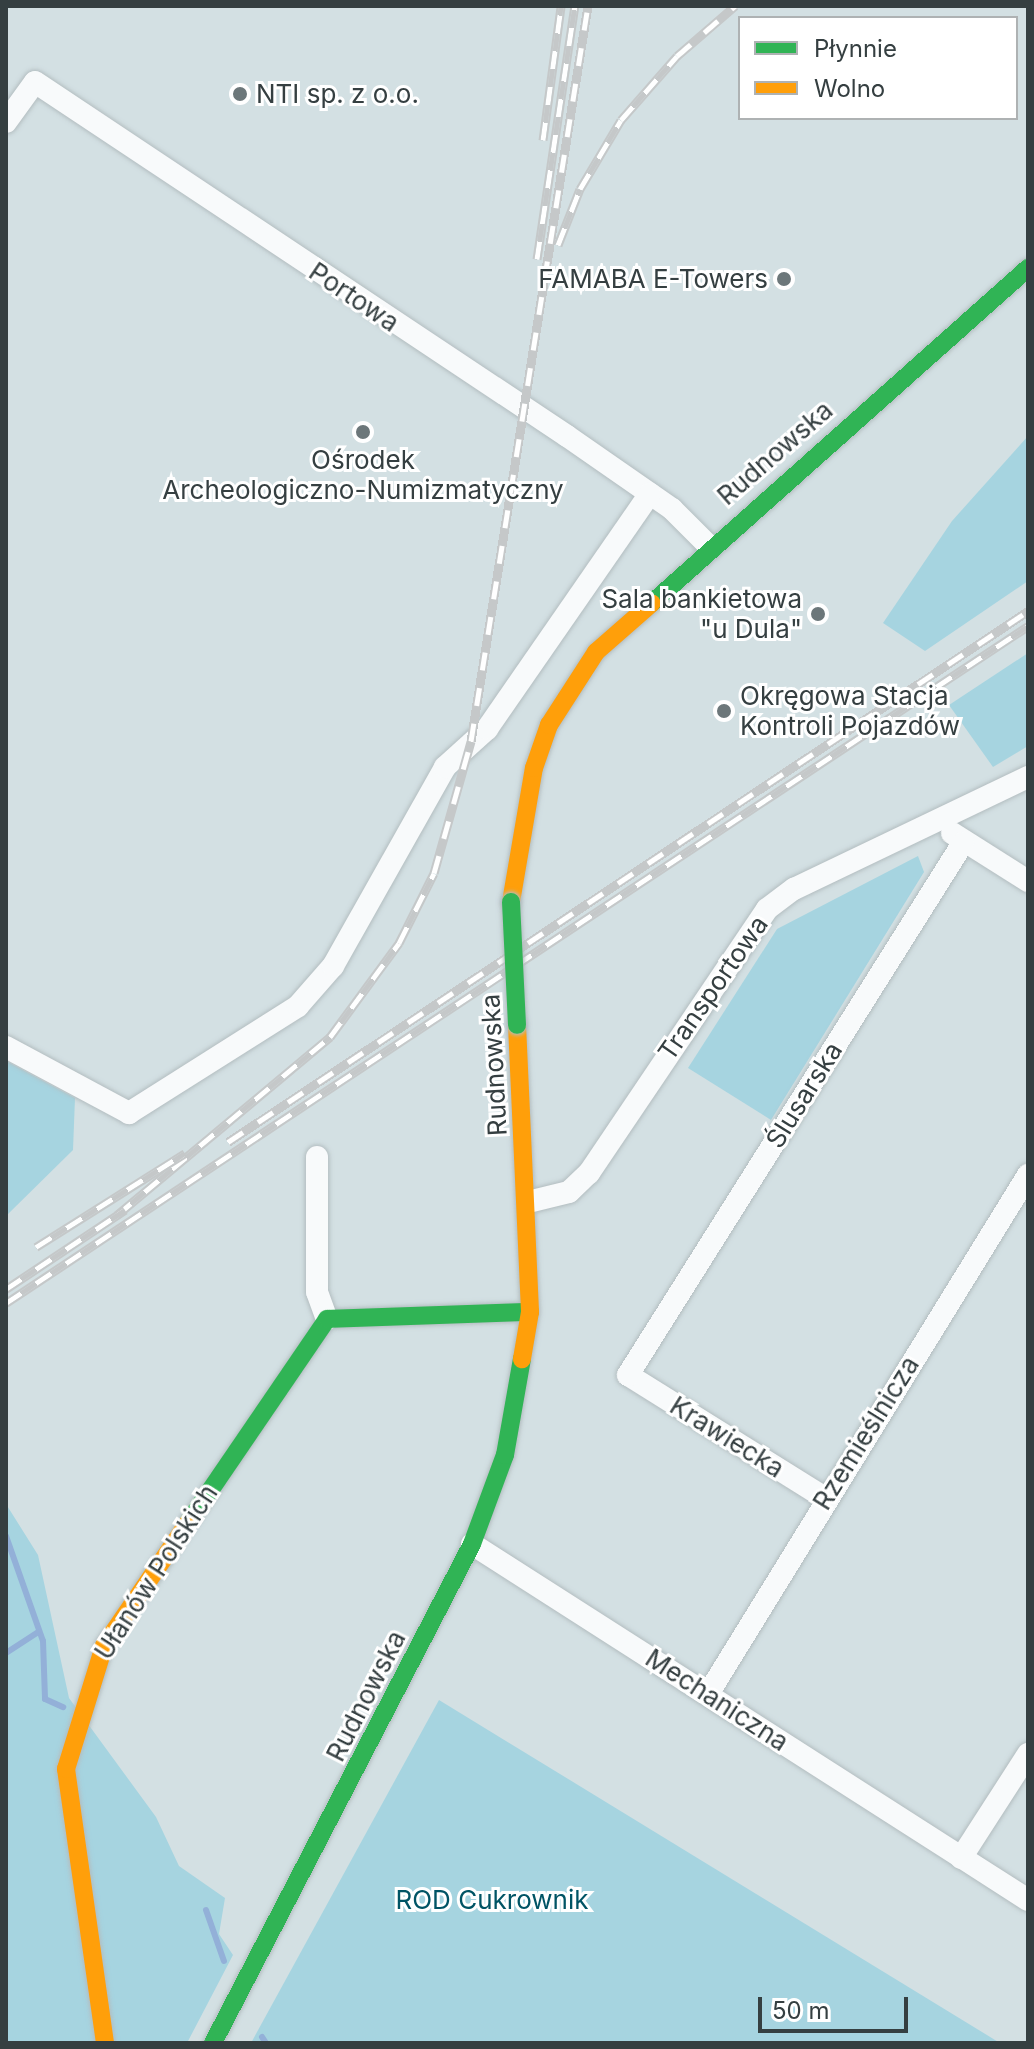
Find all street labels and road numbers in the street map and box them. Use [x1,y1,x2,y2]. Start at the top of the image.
street label: Portowa [303,256,405,338]
street label: Rudnowska [711,395,839,511]
street label: Transportowa [652,910,774,1066]
street label: Rudnowska [475,993,513,1137]
street label: Ślusarska [759,1036,849,1154]
street label: Rzemieślnicza [806,1350,926,1516]
street label: Krawiecka [664,1390,790,1484]
street label: Ułanów Polskich [88,1479,224,1665]
street label: Rudnowska [320,1625,412,1767]
street label: Mechaniczna [640,1642,794,1758]

